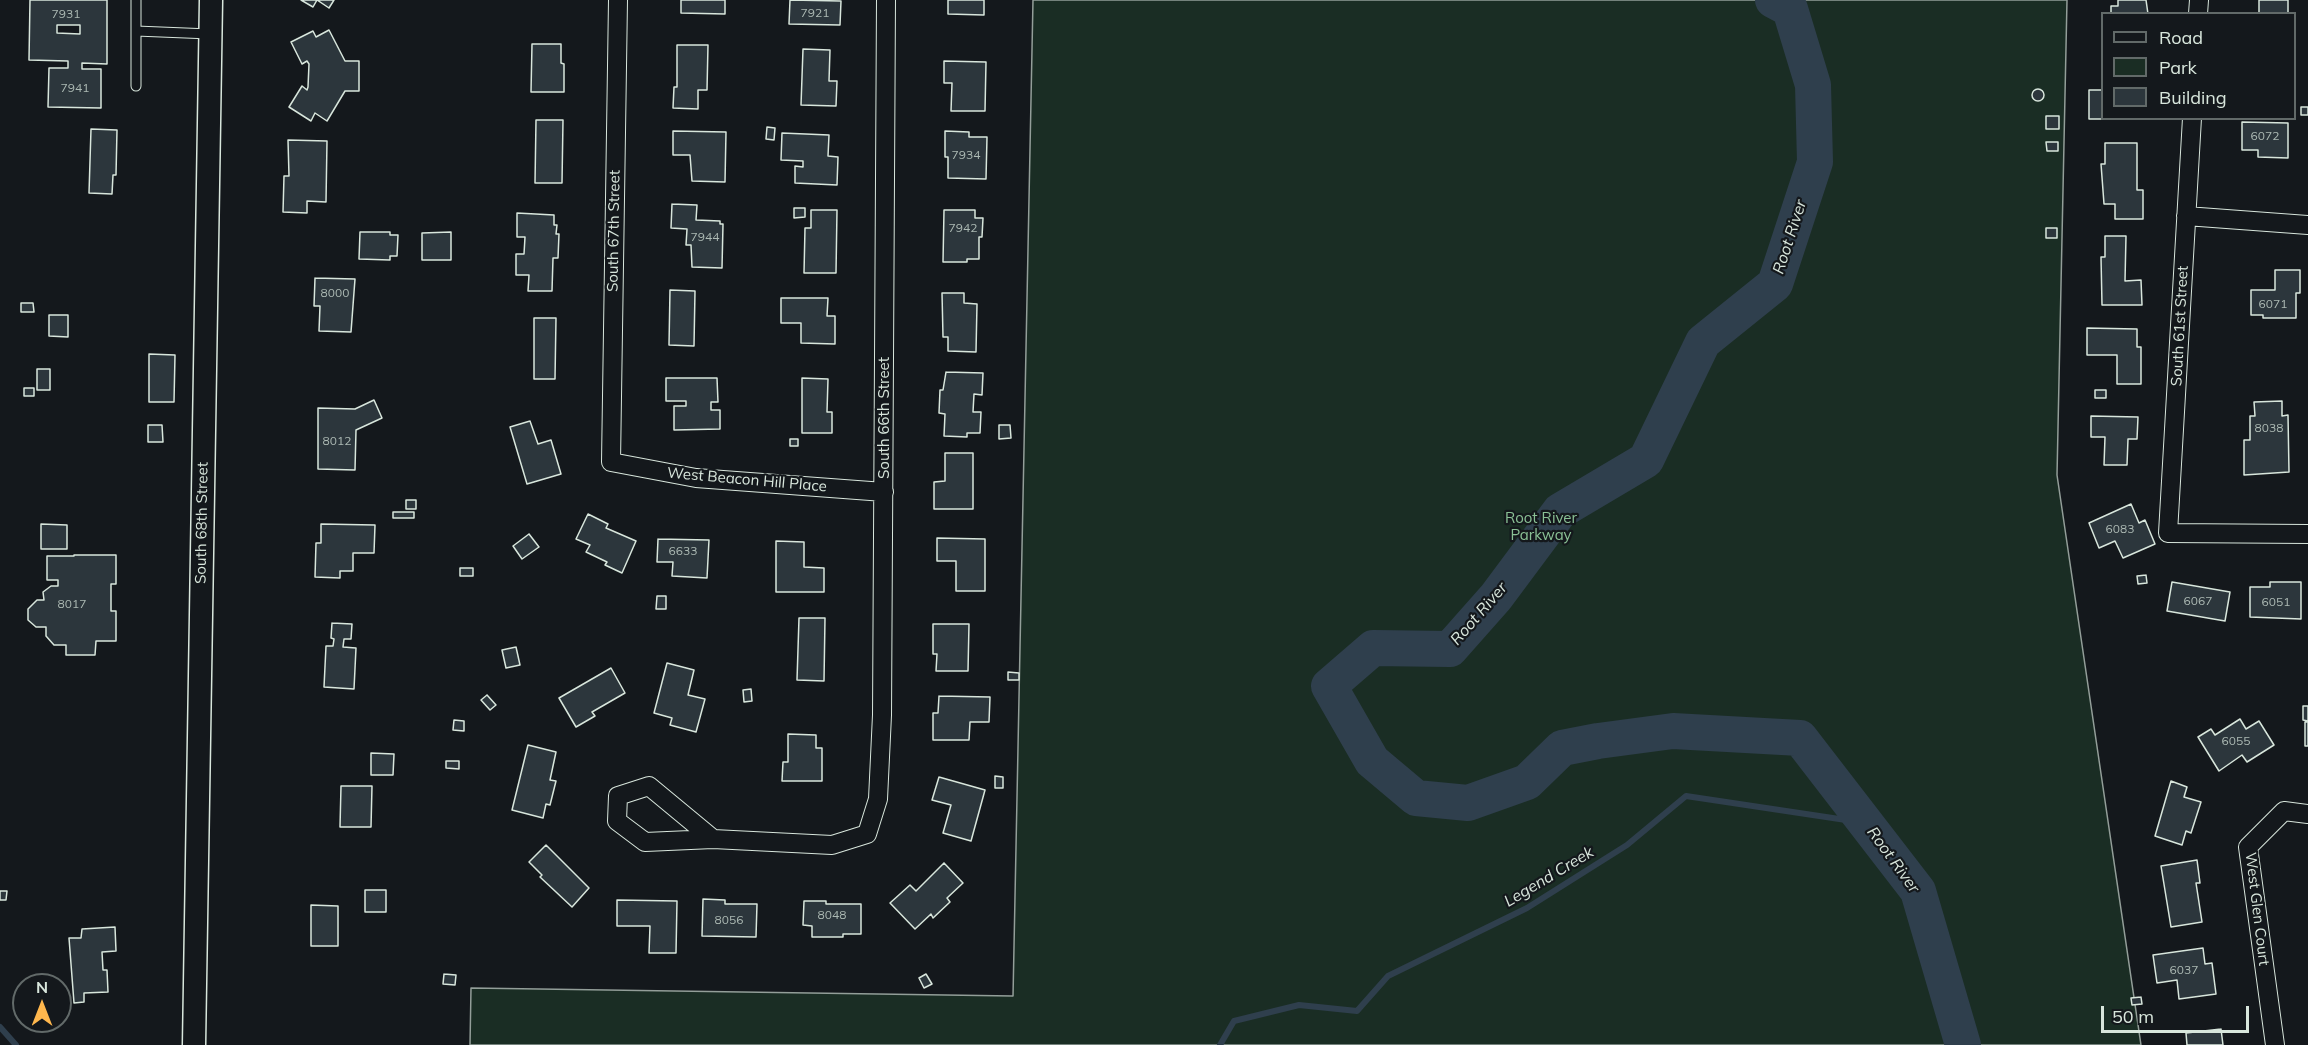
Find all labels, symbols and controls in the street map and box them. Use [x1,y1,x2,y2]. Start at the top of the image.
house number: 7921 [801,6,829,20]
house number: 7931 [52,7,80,21]
legend [2101,12,2296,120]
text: Road [2159,26,2203,49]
text: Park [2159,56,2197,79]
house number: 7941 [61,81,89,95]
text: Building [2159,86,2227,109]
house number: 6072 [2251,129,2279,143]
house number: 7934 [952,148,980,162]
street label: South 67th Street [604,170,624,292]
water label: Root River [1769,198,1811,276]
house number: 7942 [949,221,977,235]
house number: 7944 [691,230,719,244]
street label: South 61st Street [2168,265,2192,387]
house number: 8000 [321,286,349,300]
house number: 6071 [2259,297,2287,311]
street label: South 66th Street [875,357,893,479]
house number: 8038 [2255,421,2283,435]
house number: 8012 [323,434,351,448]
street label: South 68th Street [192,462,212,584]
street label: West Beacon Hill Place [666,464,828,496]
park label: Root River Parkway [1505,509,1577,544]
house number: 6083 [2106,522,2134,536]
house number: 6633 [669,544,697,558]
water label: Root River [1447,579,1511,649]
house number: 6067 [2184,594,2212,608]
house number: 6051 [2262,595,2290,609]
house number: 8017 [58,597,86,611]
house number: 6055 [2222,734,2250,748]
water label: Root River [1863,823,1923,897]
water label: Legend Creek [1501,843,1597,911]
street label: West Glen Court [2241,851,2273,967]
house number: 8048 [818,908,846,922]
house number: 8056 [715,913,743,927]
house number: 6037 [2170,963,2198,977]
north arrow [12,973,72,1033]
text: N [36,977,48,997]
scale bar [2104,994,2252,1032]
text: 50 m [2112,1005,2154,1028]

